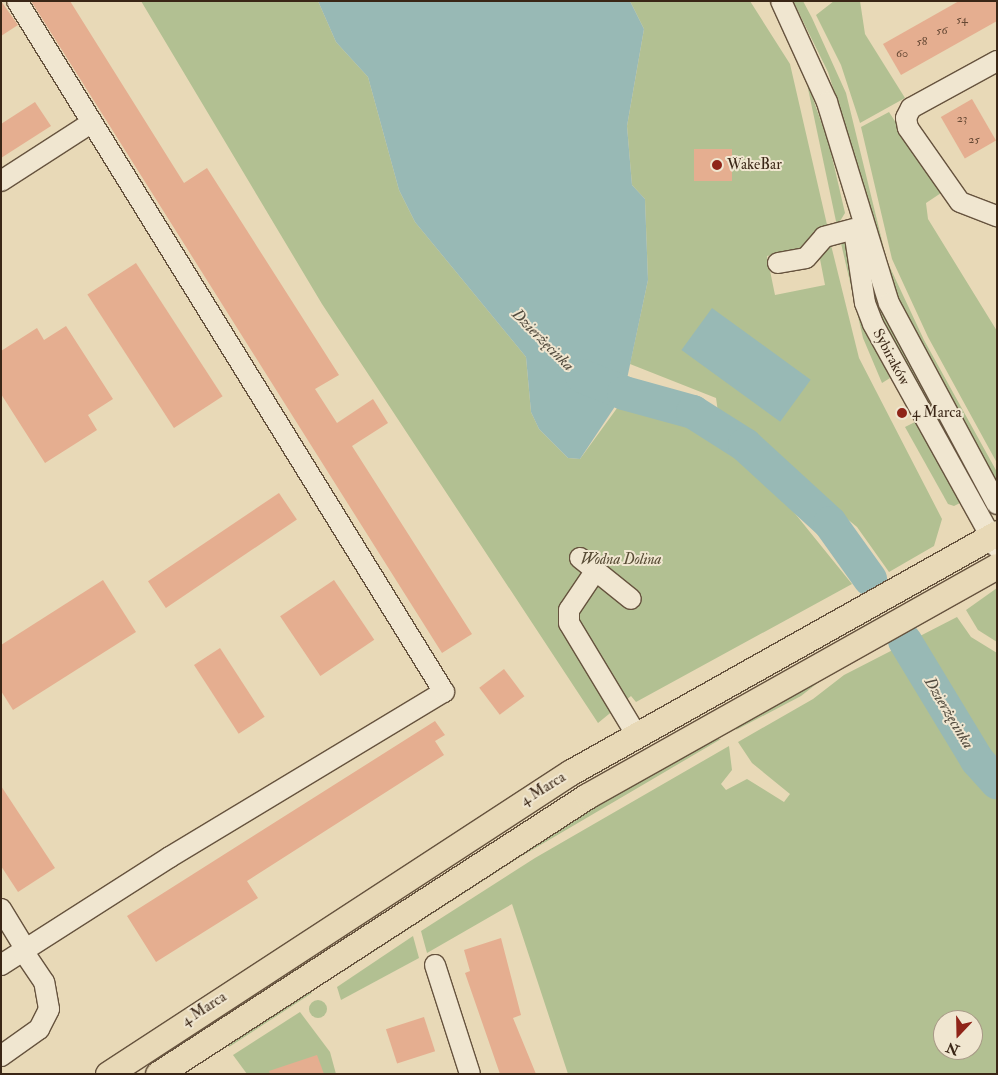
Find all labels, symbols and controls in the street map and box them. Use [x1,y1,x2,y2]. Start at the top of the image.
house number: 54 [956,13,968,27]
house number: 56 [936,24,948,38]
house number: 58 [917,35,927,49]
house number: 60 [896,47,908,61]
house number: 23 [957,112,967,126]
house number: 25 [968,133,980,147]
place label: WakeBar [727,156,782,174]
marker: WakeBar [711,159,723,171]
water label: Dzierżęcinka [508,305,578,375]
street label: Sybiraków [869,326,913,388]
place label: 4 Marca [912,404,962,422]
marker: 4 Marca [896,407,908,419]
park label: Wodna Dolina [580,551,662,569]
water label: Dzierżęcinka [920,674,978,752]
street label: 4 Marca [517,768,569,810]
street label: 4 Marca [178,988,230,1030]
north arrow [933,1010,983,1060]
text: N [944,1038,962,1059]

